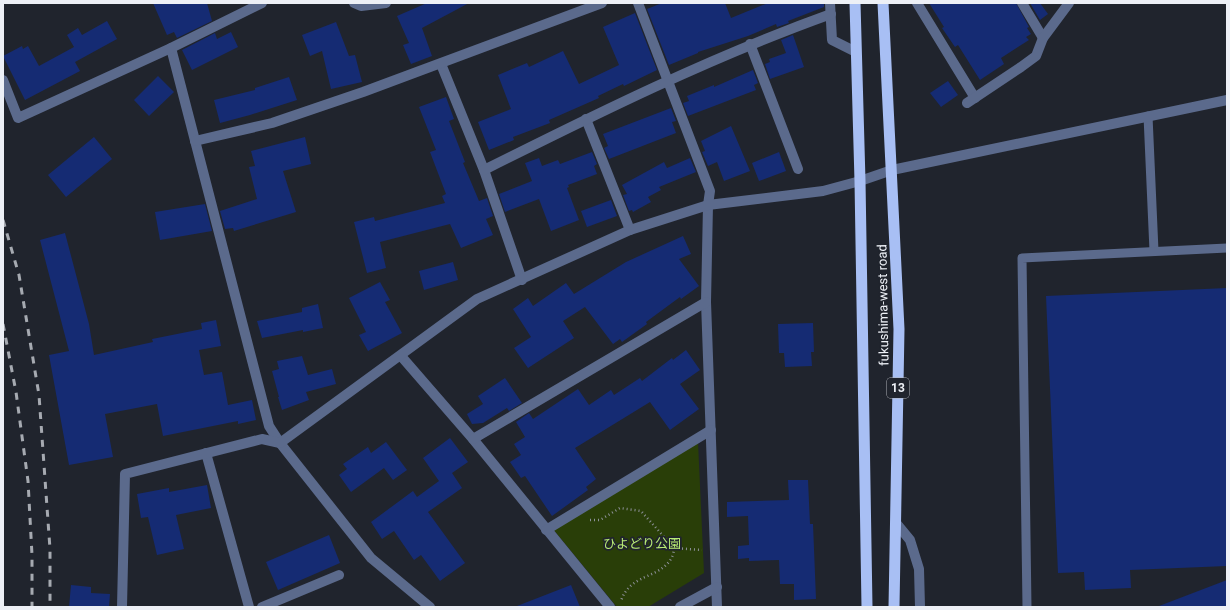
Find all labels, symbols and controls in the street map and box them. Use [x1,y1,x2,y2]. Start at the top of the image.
street label: fukushima-west road [874,244,892,366]
road number: 13 [887,378,909,398]
park label: ひよどり公園 [603,536,681,551]

